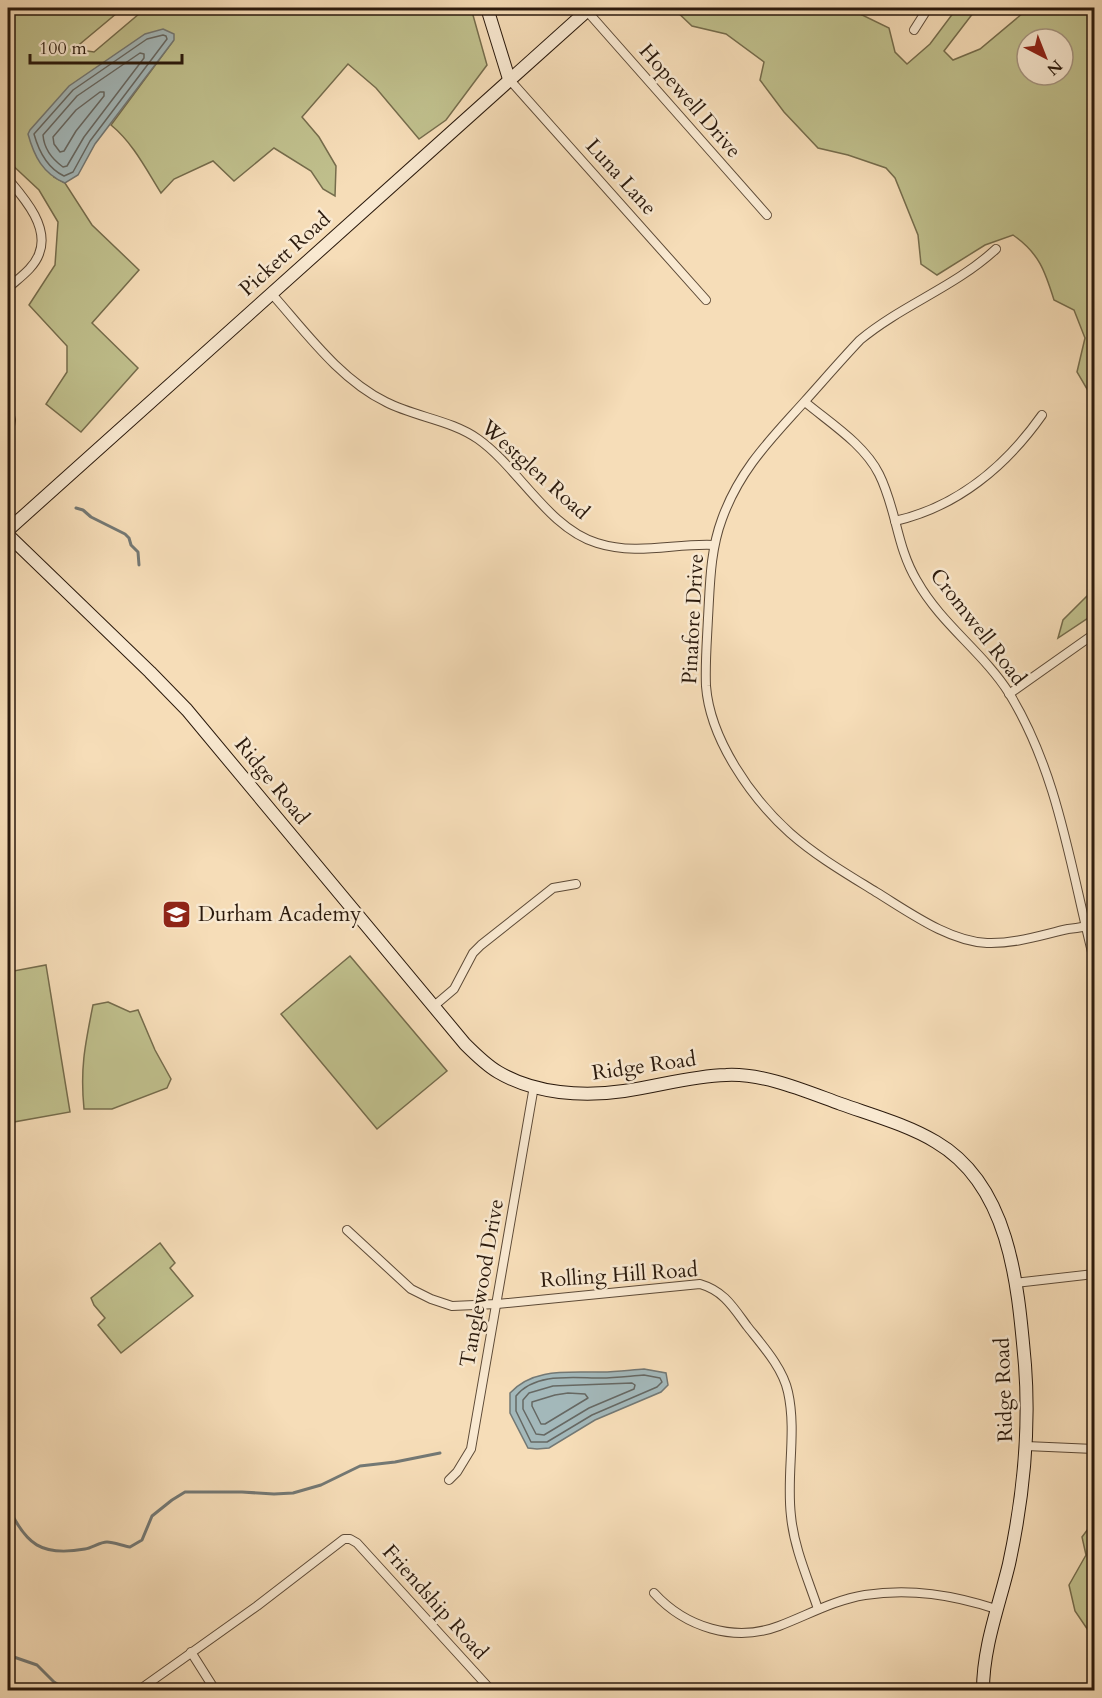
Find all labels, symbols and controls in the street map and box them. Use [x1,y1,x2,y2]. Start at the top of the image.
scale bar [30,27,182,65]
north arrow [1015,27,1075,87]
text: 100 m [39,36,87,61]
street label: Hopewell Drive [632,37,748,165]
text: N [1042,55,1067,80]
street label: Luna Lane [579,132,663,222]
street label: Pickett Road [233,205,337,303]
street label: Westglen Road [474,413,596,527]
street label: Pinafore Drive [675,553,711,685]
street label: Cromwell Road [923,562,1033,692]
street label: Ridge Road [228,731,316,831]
school or university icon: Durham Academy [161,898,193,930]
place label: Durham Academy [198,900,361,929]
street label: Ridge Road [590,1044,698,1088]
street label: Tanglewood Drive [453,1197,511,1369]
street label: Rolling Hill Road [539,1255,699,1295]
street label: Ridge Road [988,1337,1020,1443]
street label: Friendship Road [376,1538,494,1666]

